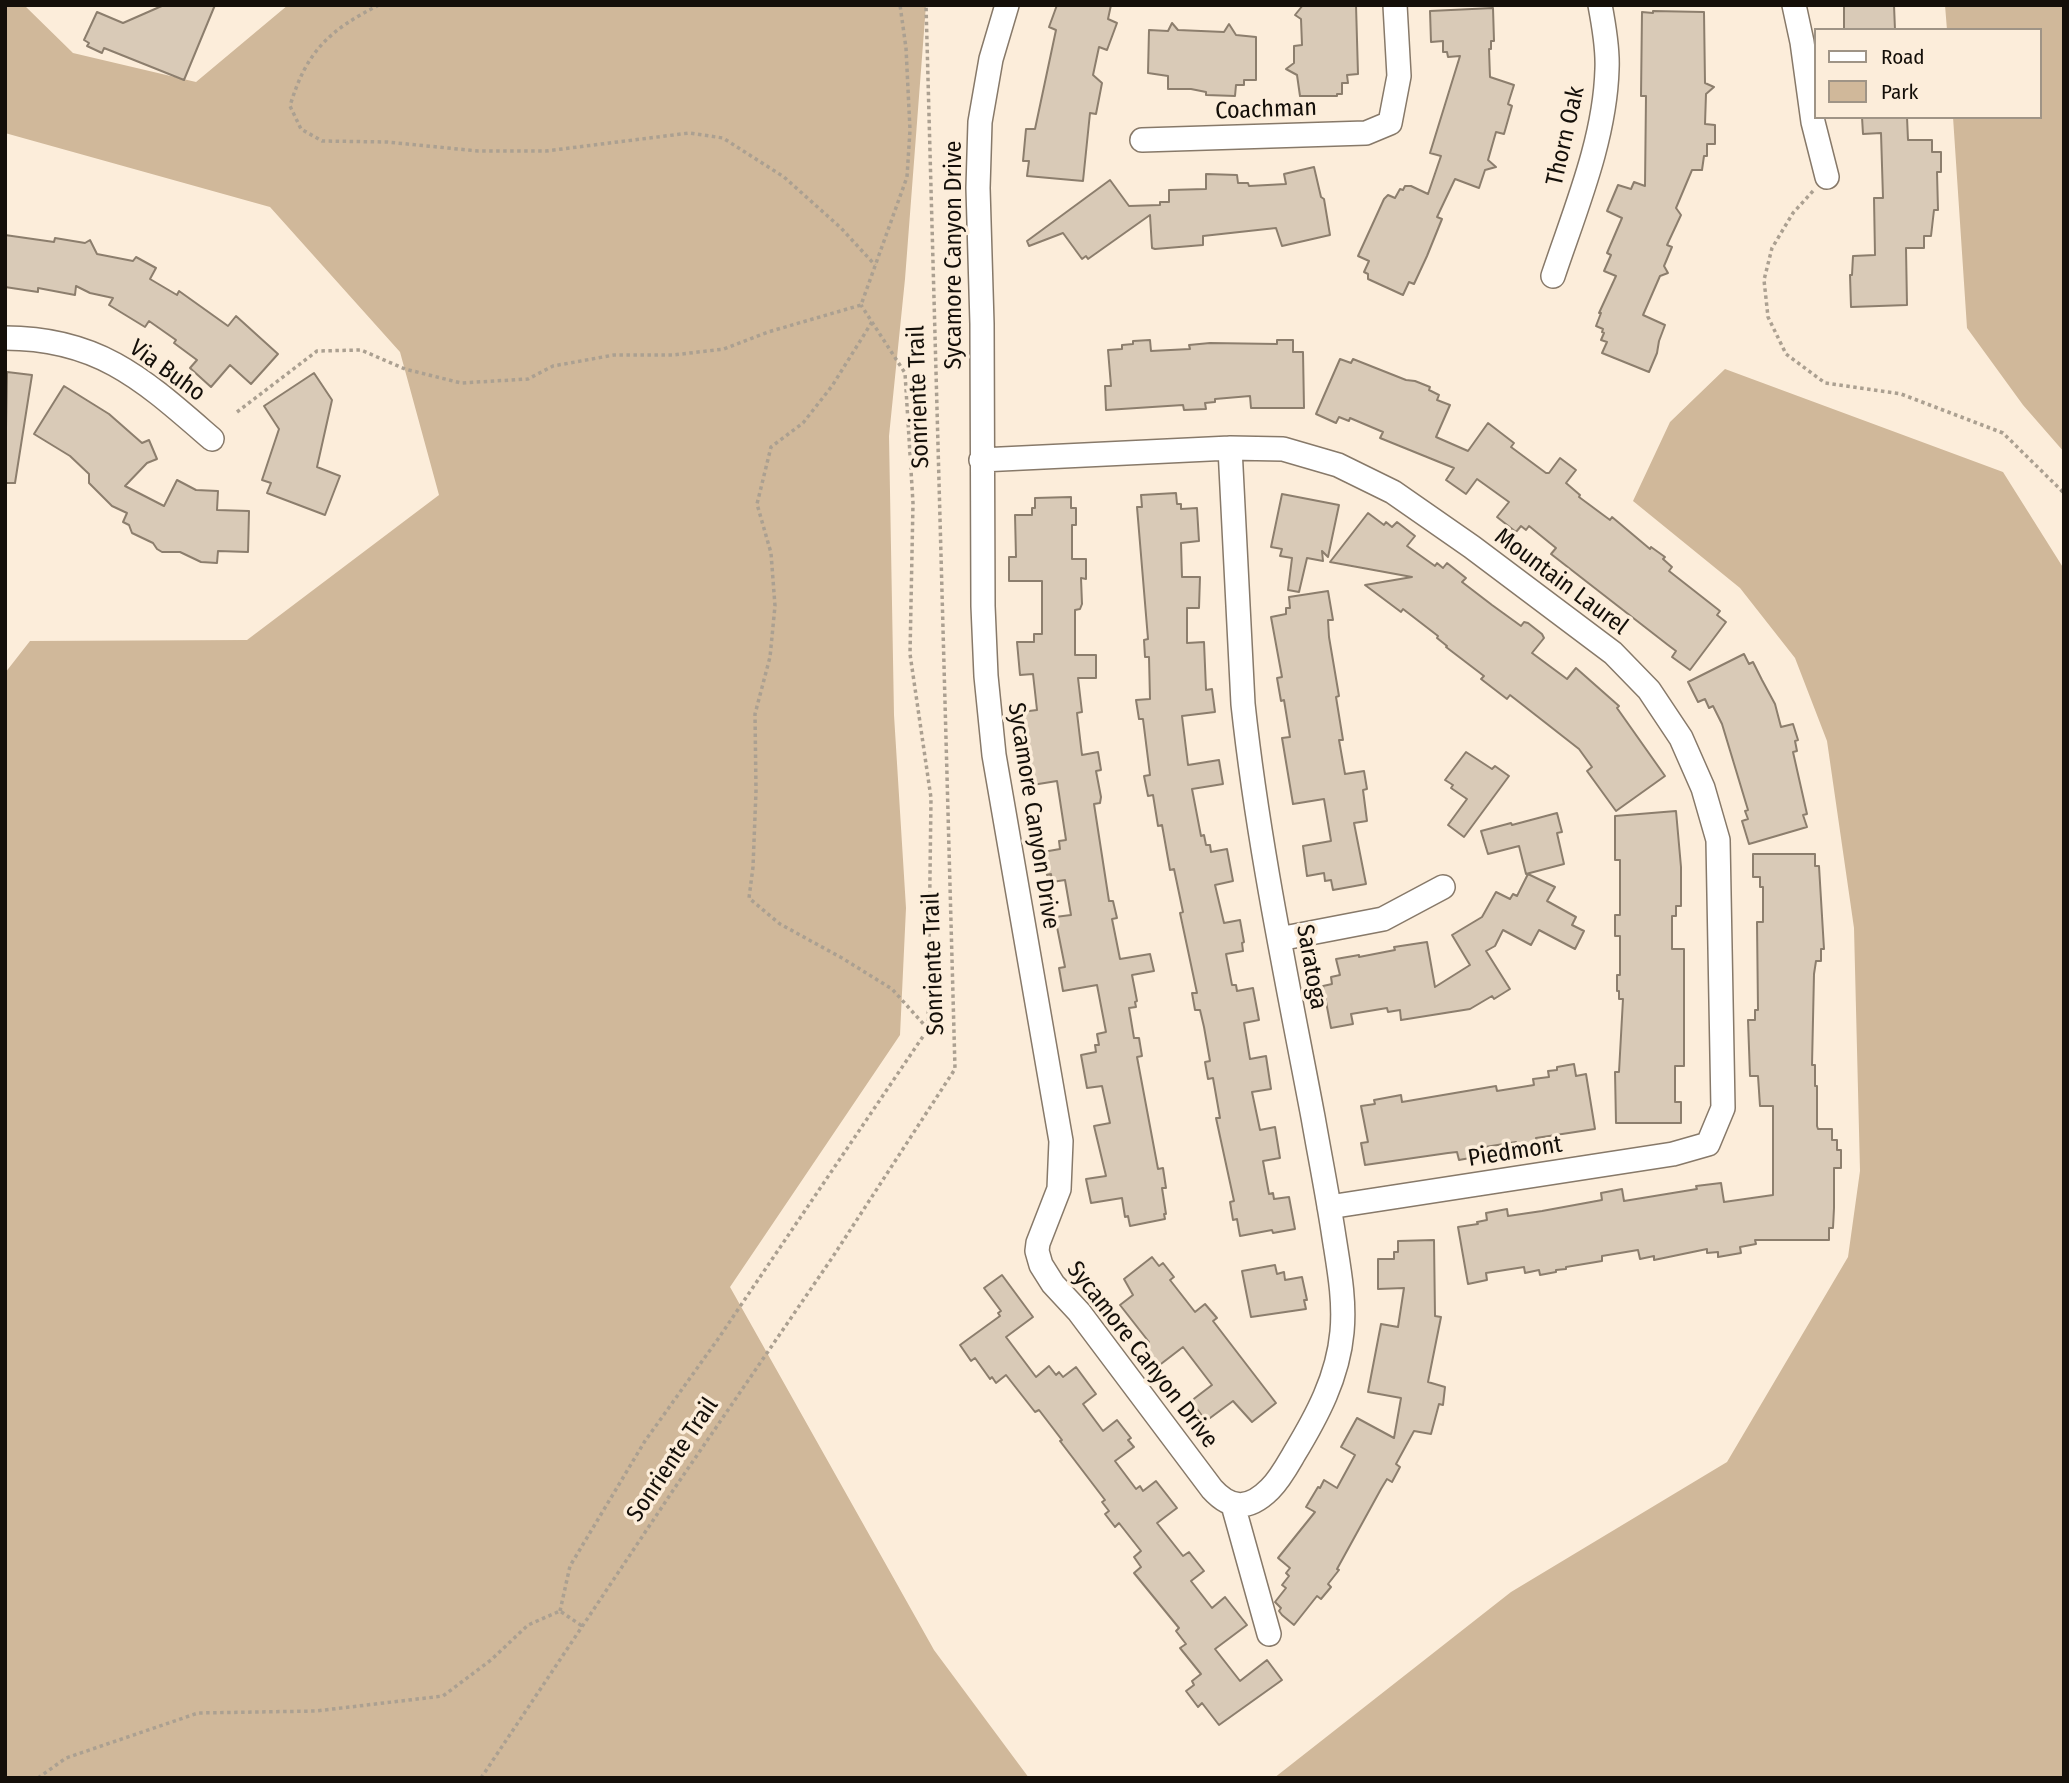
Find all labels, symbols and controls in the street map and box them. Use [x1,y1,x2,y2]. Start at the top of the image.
legend [1814,28,2041,119]
text: Road [1881,44,1925,70]
text: Park [1881,79,1918,105]
street label: Thorn Oak [1541,84,1591,188]
street label: Coachman [1215,94,1317,126]
street label: Sycamore Canyon Drive [940,141,968,369]
street label: Sonriente Trail [902,325,936,469]
street label: Via Buho [123,334,211,408]
street label: Mountain Laurel [1489,523,1633,641]
street label: Sycamore Canyon Drive [1001,701,1065,931]
street label: Sonriente Trail [917,892,951,1036]
street label: Saratoga [1289,922,1333,1012]
street label: Piedmont [1466,1130,1564,1174]
street label: Sycamore Canyon Drive [1060,1256,1224,1454]
street label: Sonriente Trail [621,1393,725,1527]

